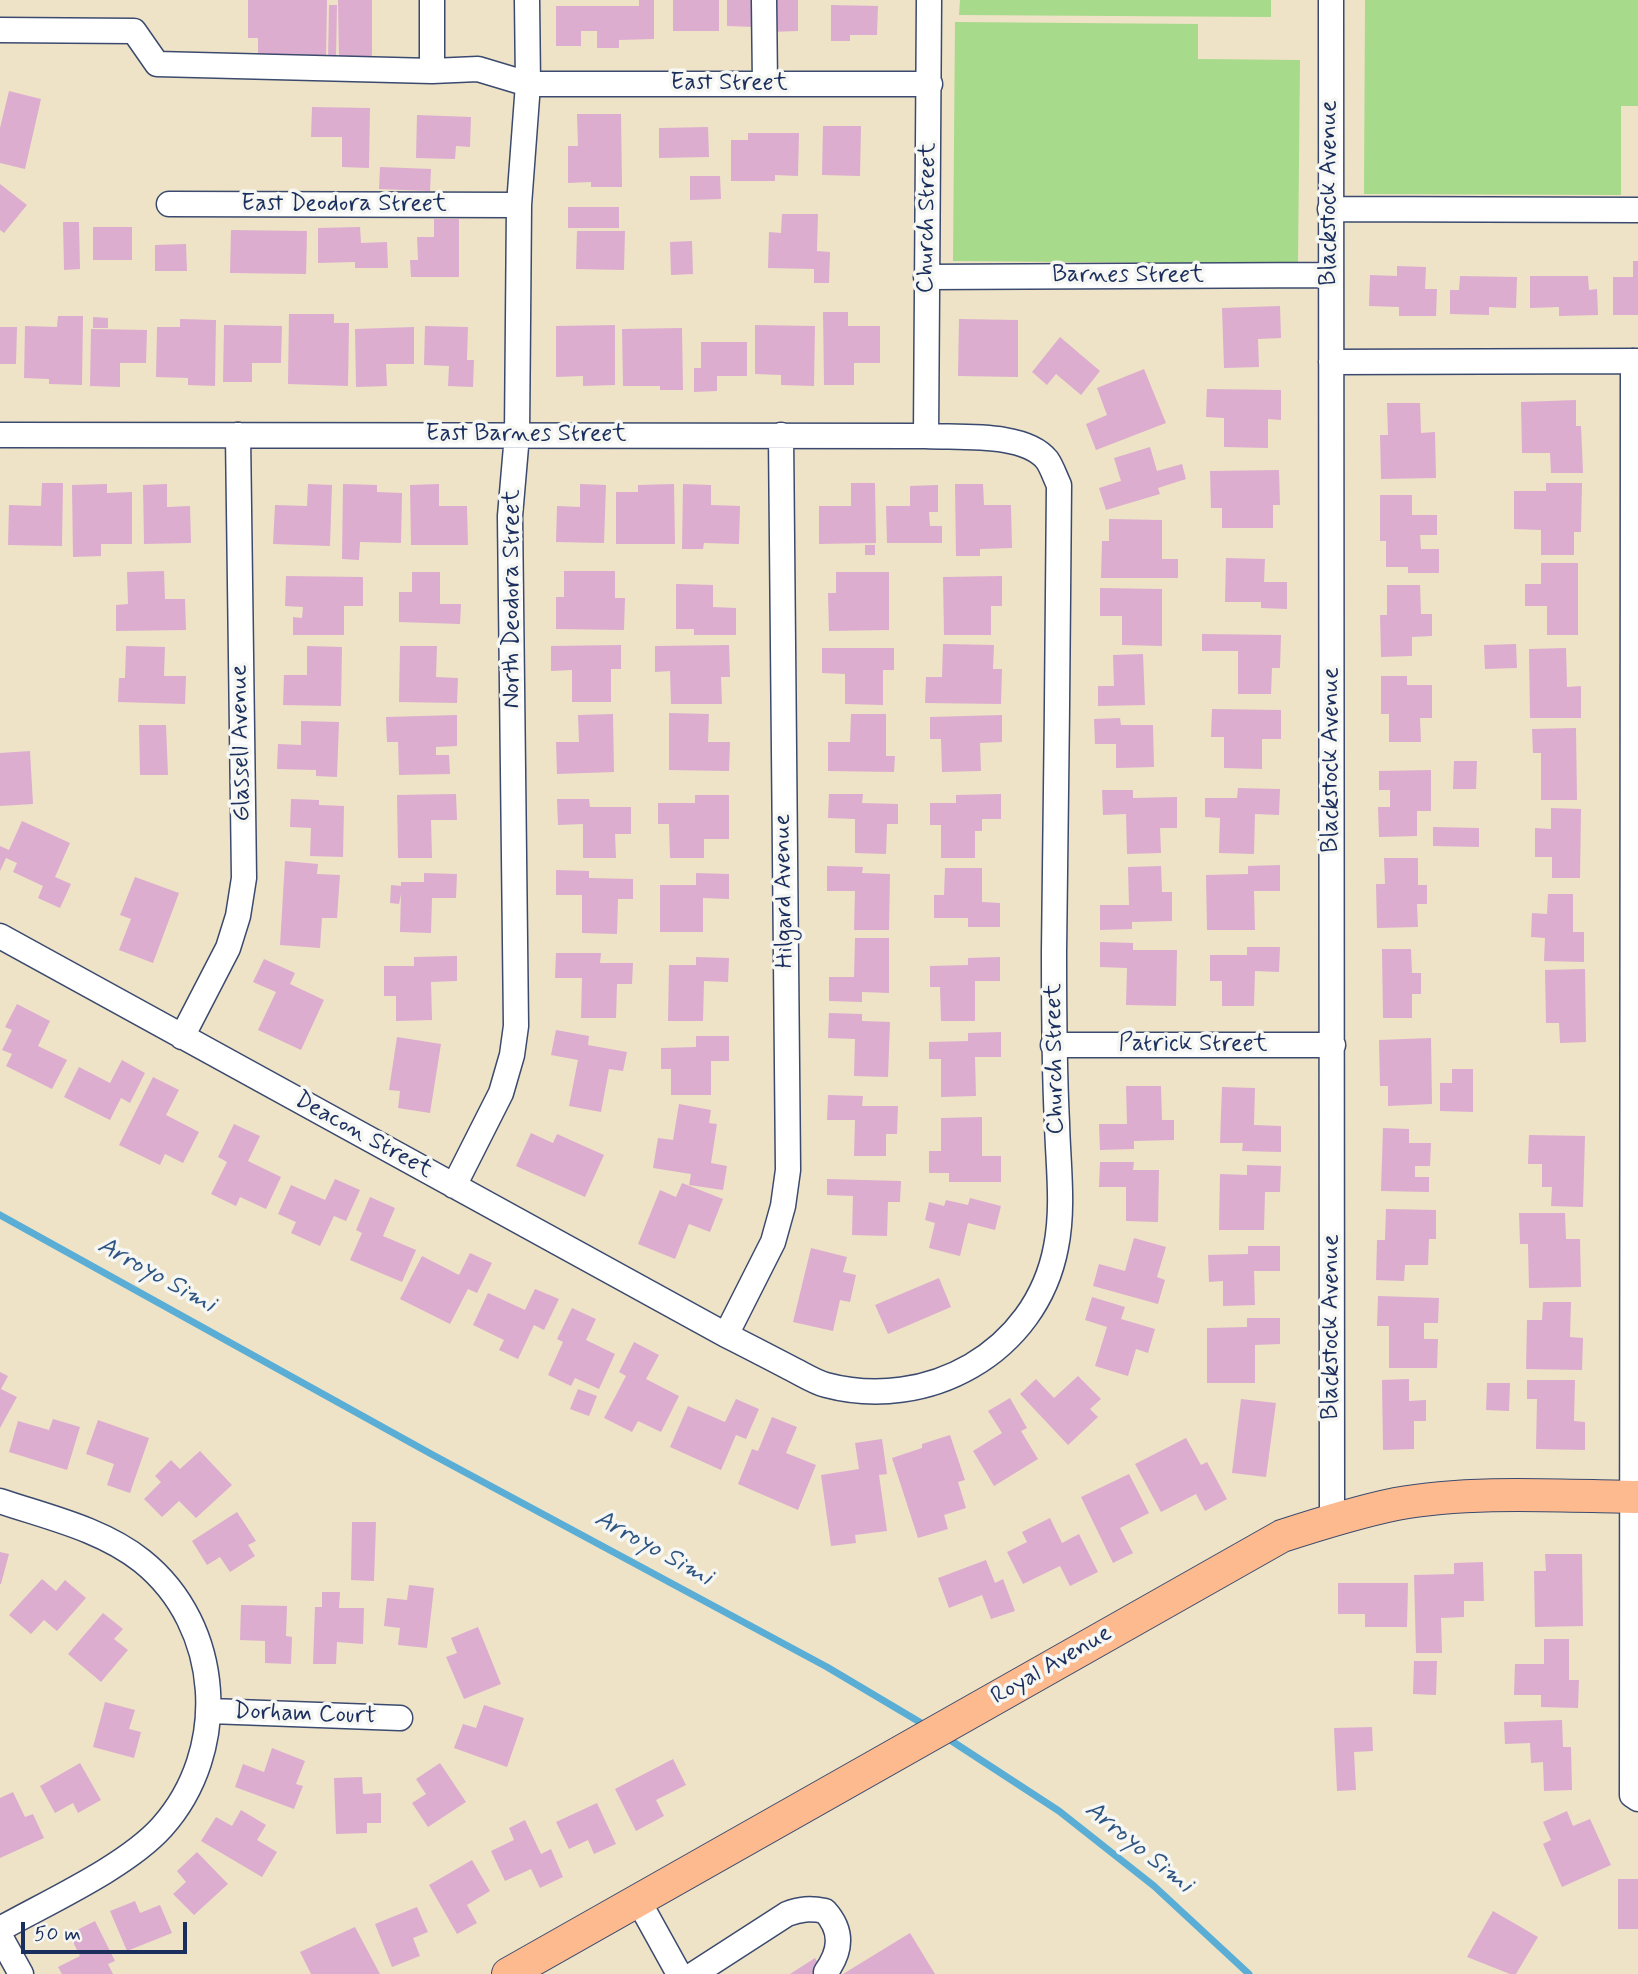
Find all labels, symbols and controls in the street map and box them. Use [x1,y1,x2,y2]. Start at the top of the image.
street label: East Street [670,70,788,98]
street label: Blackstock Avenue [1316,100,1344,286]
street label: Church Street [912,142,944,294]
street label: East Deodora Street [241,191,447,219]
street label: Barnes Street [1052,262,1204,290]
street label: East Barnes Street [426,421,626,449]
street label: North Deodora Street [499,489,527,709]
street label: Glassell Avenue [226,664,258,822]
street label: Blackstock Avenue [1318,667,1346,853]
street label: Hilgard Avenue [769,814,801,968]
street label: Church Street [1040,983,1072,1135]
street label: Patrick Street [1118,1031,1268,1059]
street label: Deacon Street [289,1086,437,1186]
water label: Arroyo Simi [91,1231,221,1321]
street label: Blackstock Avenue [1318,1234,1346,1420]
water label: Arroyo Simi [588,1504,718,1594]
street label: Royal Avenue [986,1620,1118,1712]
street label: Dorham Court [233,1698,377,1732]
water label: Arroyo Simi [1078,1795,1198,1901]
scale bar [24,1908,191,1952]
text: 50 m [34,1920,81,1948]

